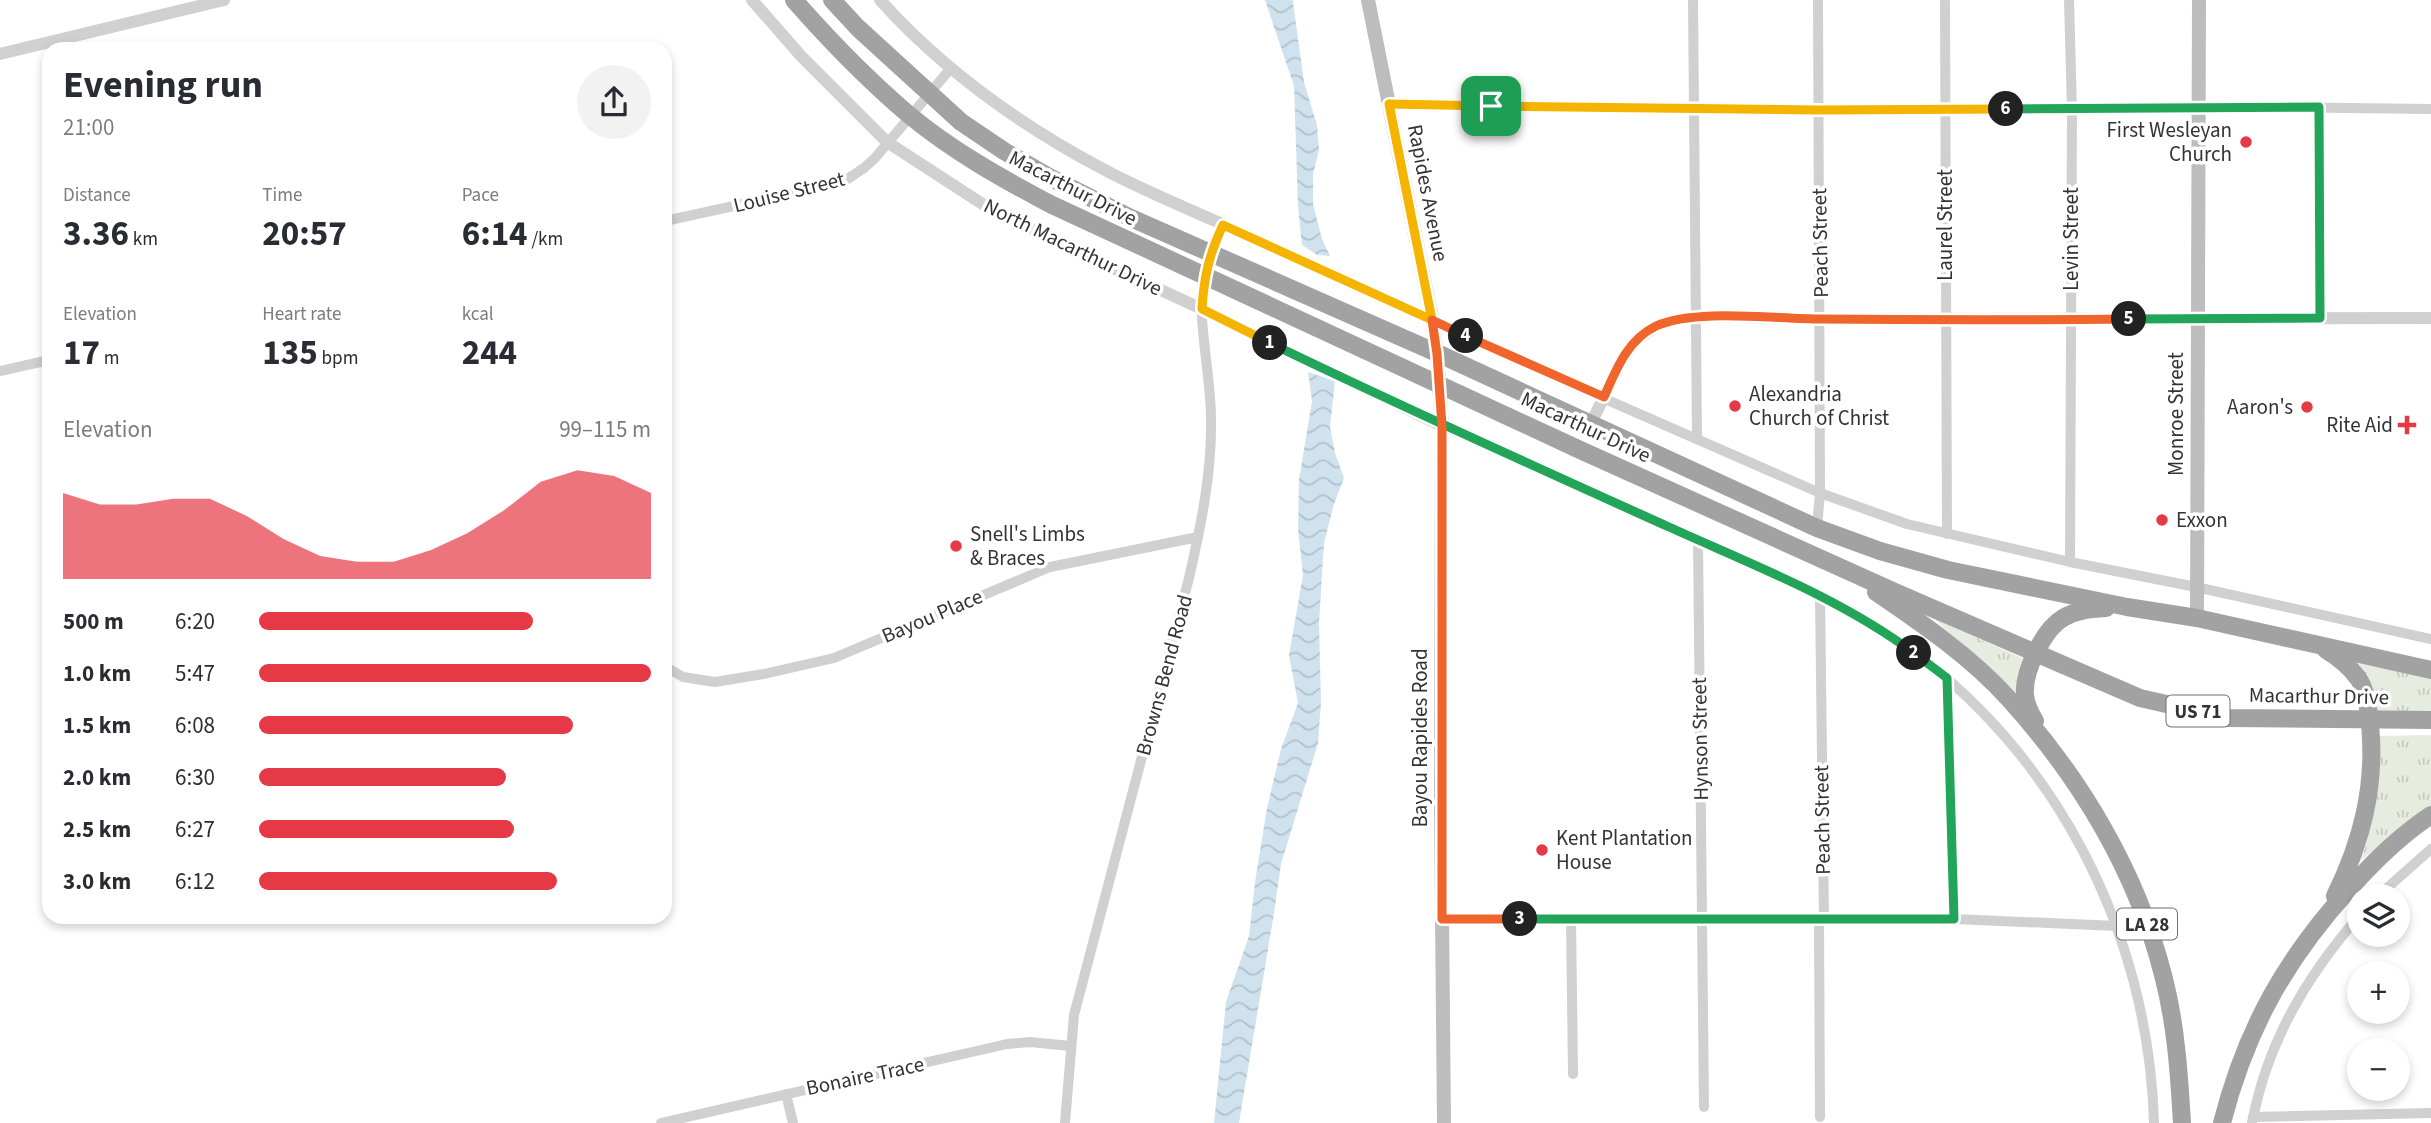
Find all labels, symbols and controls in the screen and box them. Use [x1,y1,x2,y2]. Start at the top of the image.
text: Evening run [63,58,263,112]
button: share [577,65,651,139]
pin [1461,76,1521,136]
icon: arrive [1472,87,1510,125]
pin: 6 [1988,92,2024,126]
text: 6 [2000,95,2011,122]
text: 21:00 [63,111,114,144]
place label: First Wesleyan Church [2107,115,2232,169]
street label: Rapides Avenue [1400,122,1456,264]
marker: First Wesleyan Church [2238,134,2254,150]
street label: Macarthur Drive [1004,143,1142,233]
street label: Louise Street [730,164,848,220]
street label: Laurel Street [1930,169,1960,281]
text: Distance [63,182,131,209]
text: Time [262,182,302,209]
text: Pace [462,182,499,209]
street label: Levin Street [2056,187,2086,291]
street label: Peach Street [1804,188,1836,298]
street label: North Macarthur Drive [979,191,1167,303]
text: 3.36 [63,209,129,259]
text: 20:57 [262,209,347,259]
text: 6:14 [462,209,528,259]
text: km [129,226,158,253]
text: /km [528,226,563,253]
text: Elevation [63,301,137,328]
text: Heart rate [262,301,341,328]
text: kcal [462,301,494,328]
pin: 5 [2112,302,2146,336]
text: 5 [2123,305,2134,332]
pin: 4 [1448,318,1484,354]
text: 4 [1460,322,1471,349]
pin: 1 [1252,326,1288,360]
text: 17 [63,328,100,378]
text: 135 [262,328,318,378]
text: 244 [462,328,517,378]
text: 1 [1264,329,1275,356]
text: m [100,345,120,372]
text: bpm [318,345,358,372]
street label: Monroe Street [2161,352,2191,476]
place label: Alexandria Church of Christ [1749,379,1889,433]
street label: Macarthur Drive [1516,384,1656,470]
place label: Aaron's [2227,392,2293,422]
marker: Alexandria Church of Christ [1727,398,1743,414]
marker: Aaron's [2299,399,2315,415]
place label: Rite Aid [2326,410,2393,440]
text: Elevation [63,413,153,446]
text: 99–115 m [559,413,651,446]
marker: Rite Aid [2399,417,2415,433]
place label: Exxon [2176,505,2228,535]
marker: Exxon [2154,512,2170,528]
place label: Snell's Limbs & Braces [970,519,1085,573]
marker: Snell's Limbs & Braces [948,538,964,554]
street label: Bayou Place [877,581,987,651]
street label: Browns Bend Road [1128,591,1200,759]
text: 500 m [63,605,124,638]
text: 6:20 [175,605,215,638]
pin: 2 [1896,636,1932,670]
text: 2 [1908,639,1919,666]
street label: Bayou Rapides Road [1405,648,1435,828]
text: 1.0 km [63,657,131,690]
text: 5:47 [175,657,215,690]
street label: Hynson Street [1684,677,1716,801]
street label: Macarthur Drive [2249,680,2389,712]
road number: US 71 [2166,696,2230,726]
text: 1.5 km [63,709,131,742]
text: 6:08 [175,709,215,742]
text: 2.0 km [63,761,131,794]
text: 6:30 [175,761,215,794]
street label: Peach Street [1806,765,1838,875]
text: 2.5 km [63,813,131,846]
text: 6:27 [175,813,215,846]
place label: Kent Plantation House [1556,823,1693,877]
marker: Kent Plantation House [1534,842,1550,858]
text: 3.0 km [63,865,131,898]
text: 6:12 [175,865,215,898]
map controls [2347,884,2410,1101]
button: layers [2347,884,2410,947]
pin: 3 [1502,902,1538,936]
text: 3 [1514,905,1525,932]
road number: LA 28 [2117,908,2177,940]
button: + [2347,961,2410,1024]
button: − [2347,1038,2410,1101]
street label: Bonaire Trace [803,1049,927,1103]

